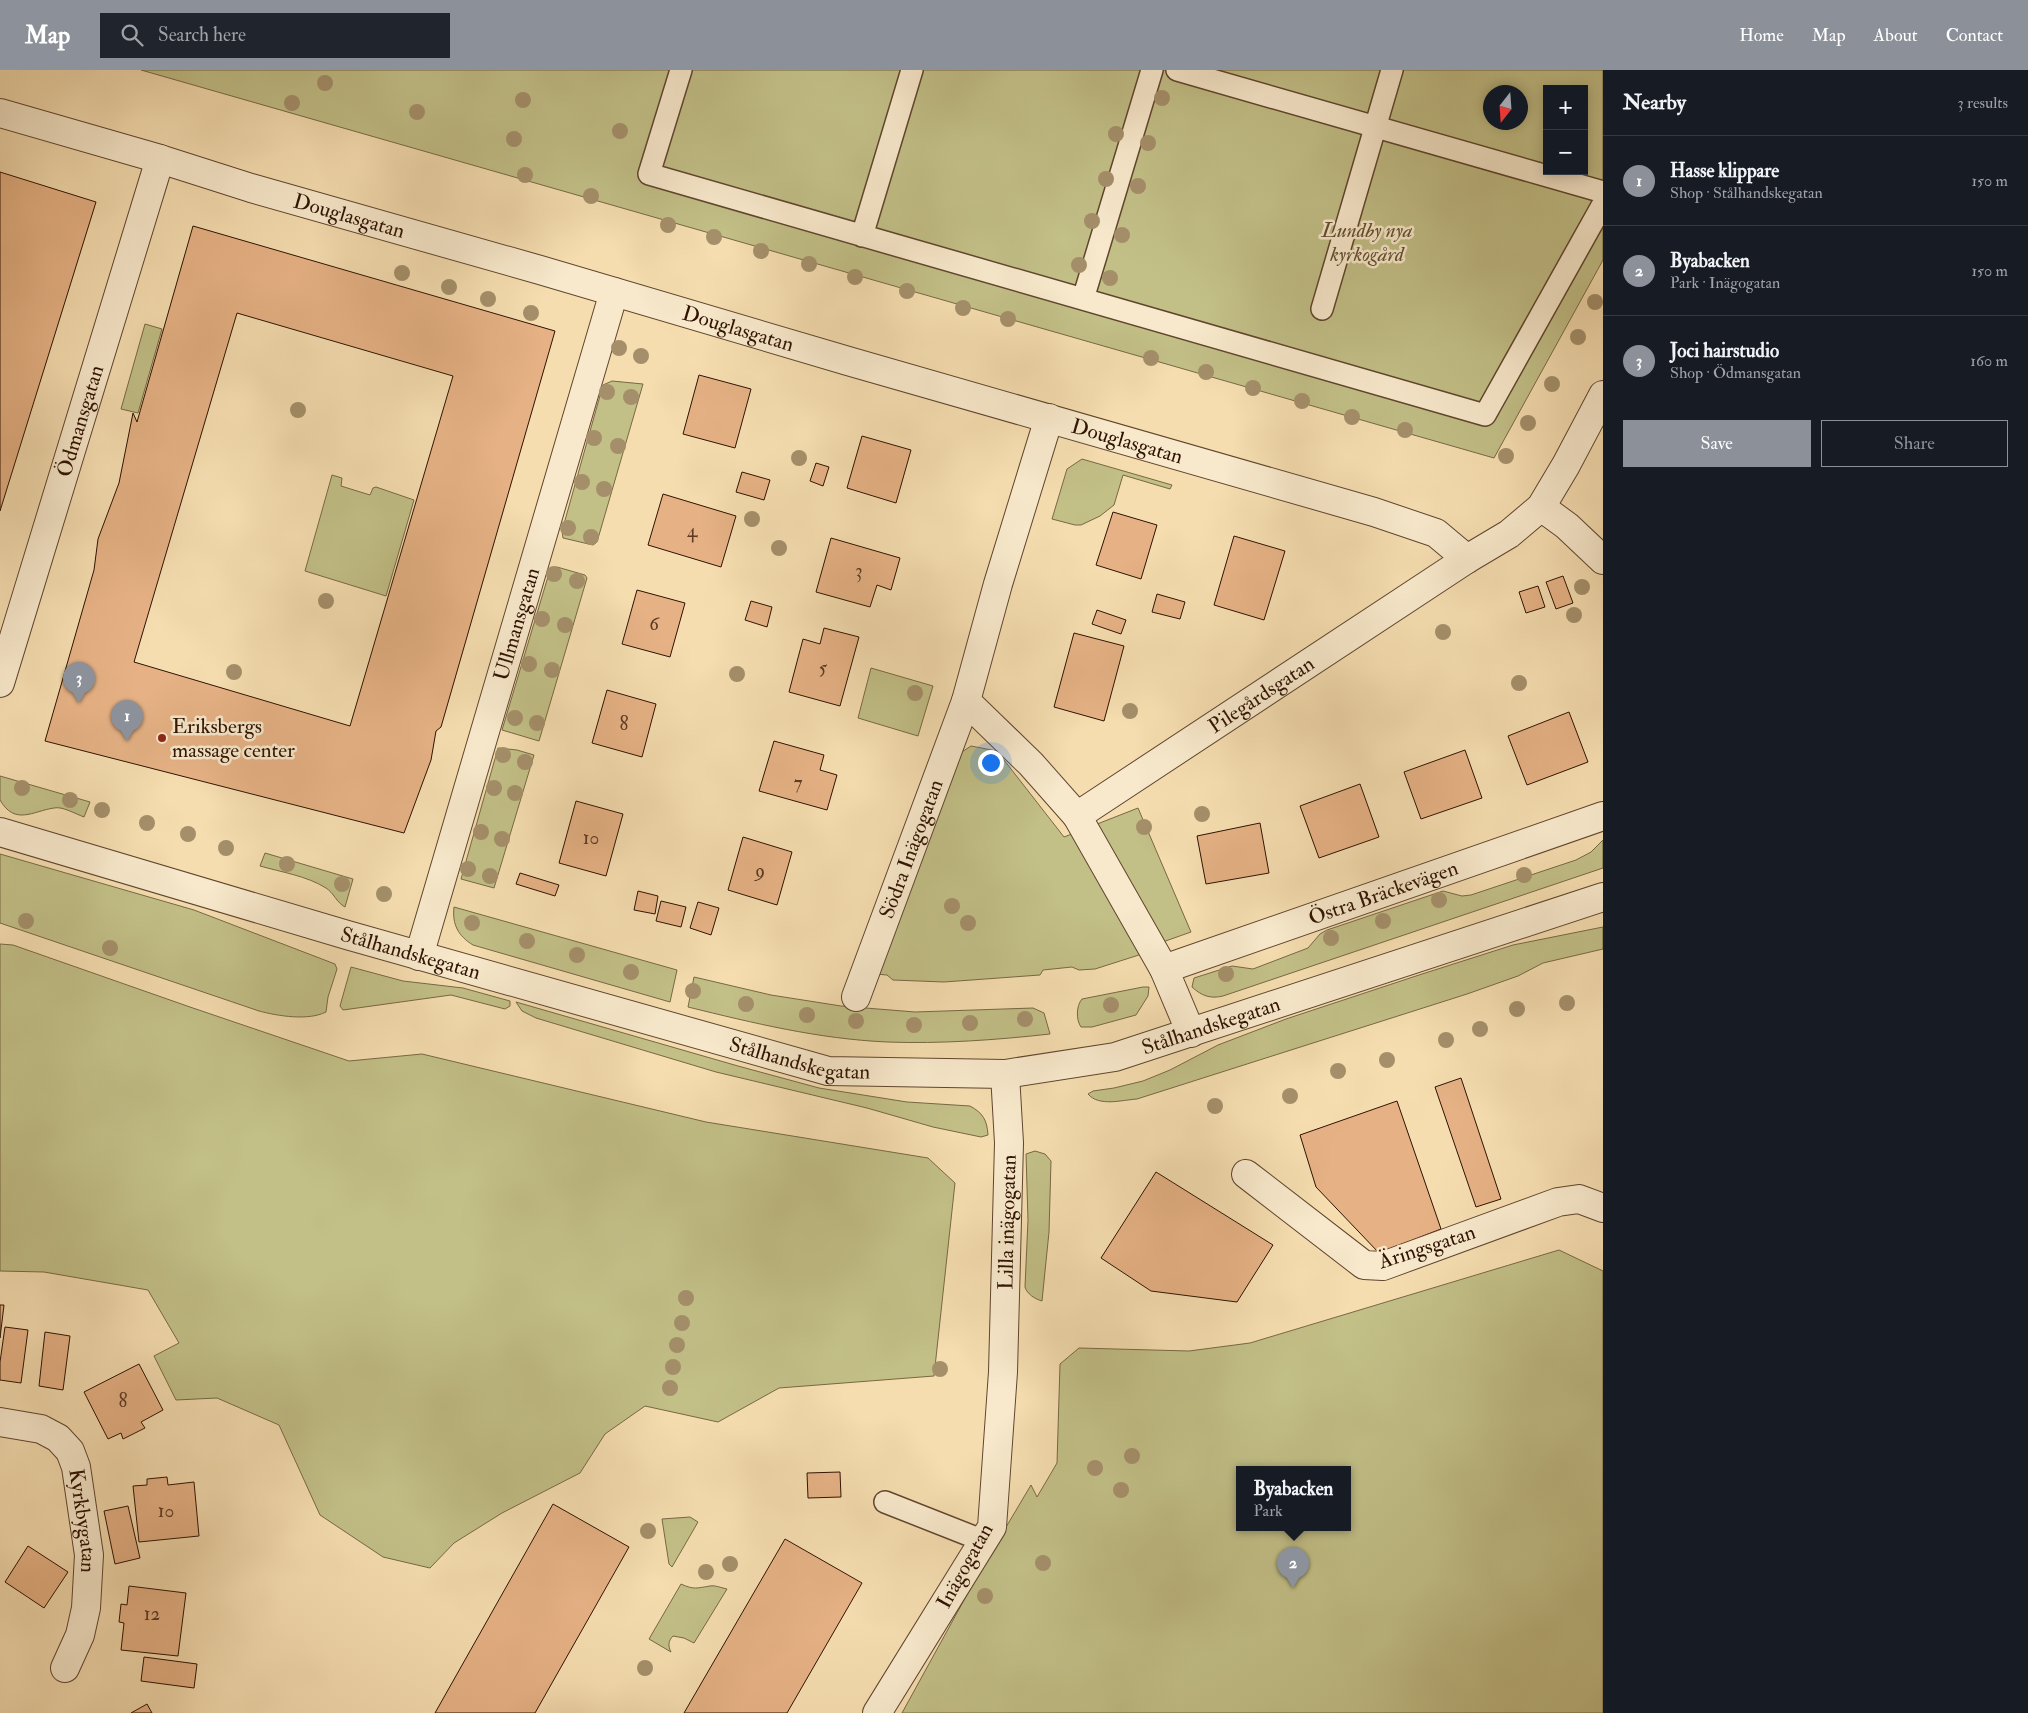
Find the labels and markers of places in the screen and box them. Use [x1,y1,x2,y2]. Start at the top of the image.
pin: 3 [63,662,95,703]
pin: 1 [111,700,143,741]
place label: Eriksbergs massage center [172,713,295,764]
marker: Eriksbergs massage center [156,732,168,744]
pin: 2 [1277,1547,1309,1588]

